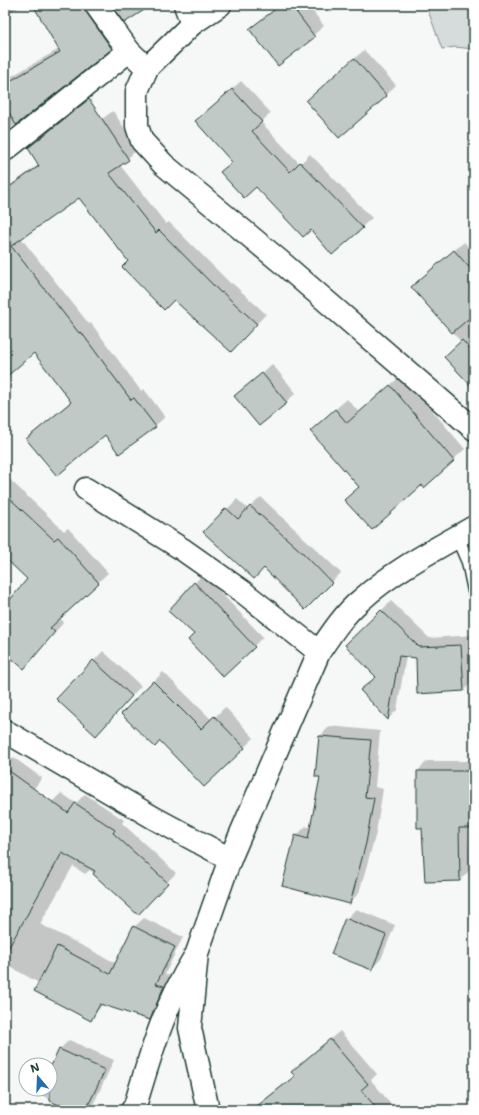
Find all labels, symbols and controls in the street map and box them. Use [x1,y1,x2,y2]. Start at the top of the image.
north arrow [18,1057,58,1097]
text: N [28,1059,42,1077]

